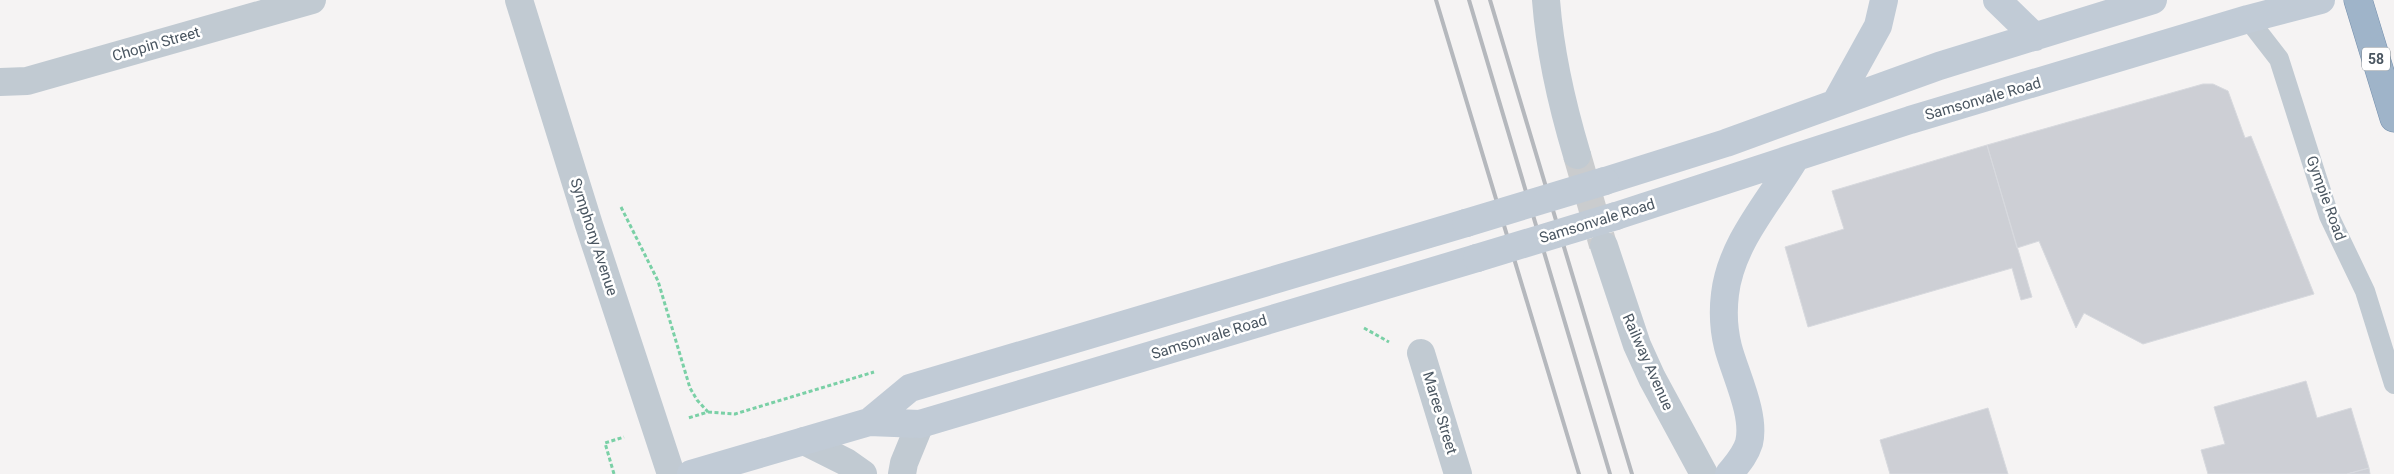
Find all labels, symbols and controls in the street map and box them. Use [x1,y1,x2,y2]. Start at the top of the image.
street label: Chopin Street [110,23,202,65]
road number: 58 [2362,48,2390,70]
street label: Samsonvale Road [1923,74,2043,124]
street label: Gympie Road [2302,153,2350,243]
street label: Symphony Avenue [567,176,622,298]
street label: Samsonvale Road [1537,195,1657,247]
street label: Samsonvale Road [1149,311,1269,363]
street label: Railway Avenue [1619,311,1677,413]
street label: Maree Street [1419,370,1461,457]

